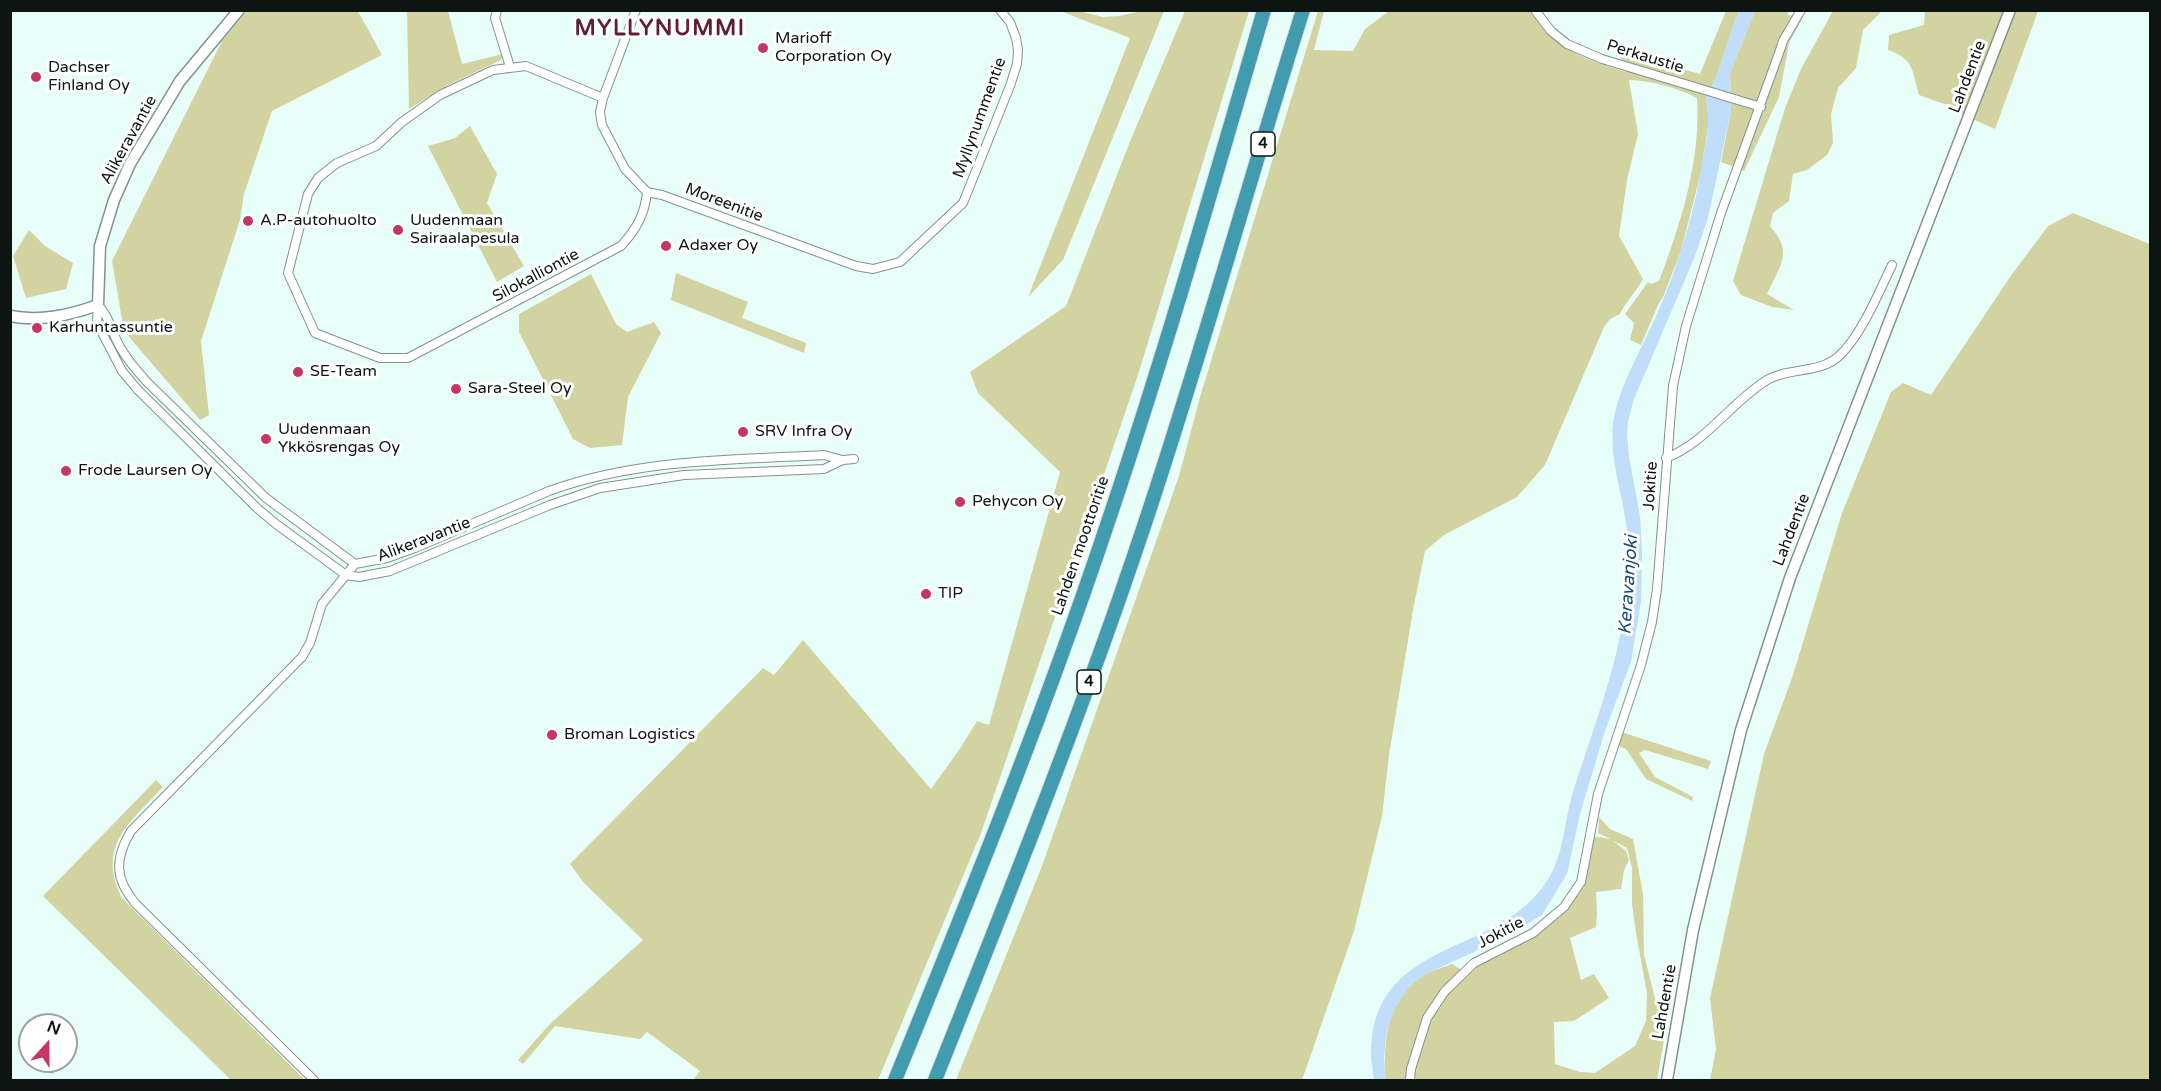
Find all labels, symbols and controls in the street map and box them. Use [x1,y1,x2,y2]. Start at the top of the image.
district label: MYLLYNUMMI [575,16,745,42]
place label: Marioff Corporation Oy [775,29,892,67]
street label: Perkaustie [1604,36,1686,78]
street label: Lahdentie [1945,38,1991,116]
marker: Marioff Corporation Oy [756,41,770,55]
street label: Myllynummentie [949,55,1011,181]
place label: Dachser Finland Oy [48,58,130,96]
marker: Dachser Finland Oy [29,70,43,84]
street label: Alikeravantie [97,92,161,188]
road number: 4 [1251,132,1275,156]
street label: Moreenitie [682,179,766,227]
place label: A.P-autohuolto [260,211,377,231]
place label: Uudenmaan Sairaalapesula [410,211,519,249]
marker: A.P-autohuolto [241,214,255,228]
marker: Uudenmaan Sairaalapesula [391,223,405,237]
place label: Adaxer Oy [678,236,758,256]
marker: Adaxer Oy [659,239,673,253]
street label: Silokalliontie [489,245,583,307]
place label: Karhuntassuntie [49,318,173,338]
marker: Karhuntassuntie [30,321,44,335]
place label: SE-Team [310,362,377,382]
marker: SE-Team [291,365,305,379]
place label: Sara-Steel Oy [468,379,572,399]
marker: Sara-Steel Oy [449,382,463,396]
place label: Uudenmaan Ykkösrengas Oy [278,420,400,458]
place label: SRV Infra Oy [755,422,852,442]
marker: SRV Infra Oy [736,425,750,439]
marker: Uudenmaan Ykkösrengas Oy [259,432,273,446]
place label: Frode Laursen Oy [78,461,212,481]
street label: Jokitie [1640,461,1662,511]
marker: Frode Laursen Oy [59,464,73,478]
street label: Lahden moottoritie [1048,474,1114,618]
street label: Lahdentie [1769,491,1815,569]
place label: Pehycon Oy [972,492,1063,512]
marker: Pehycon Oy [953,495,967,509]
street label: Alikeravantie [375,513,473,567]
water label: Keravanjoki [1615,535,1643,635]
place label: TIP [938,584,963,604]
marker: TIP [919,587,933,601]
road number: 4 [1077,670,1101,694]
place label: Broman Logistics [564,725,695,745]
marker: Broman Logistics [545,728,559,742]
street label: Jokitie [1475,913,1527,953]
street label: Lahdentie [1649,963,1681,1041]
north arrow [18,1013,78,1073]
text: N [44,1016,63,1040]

